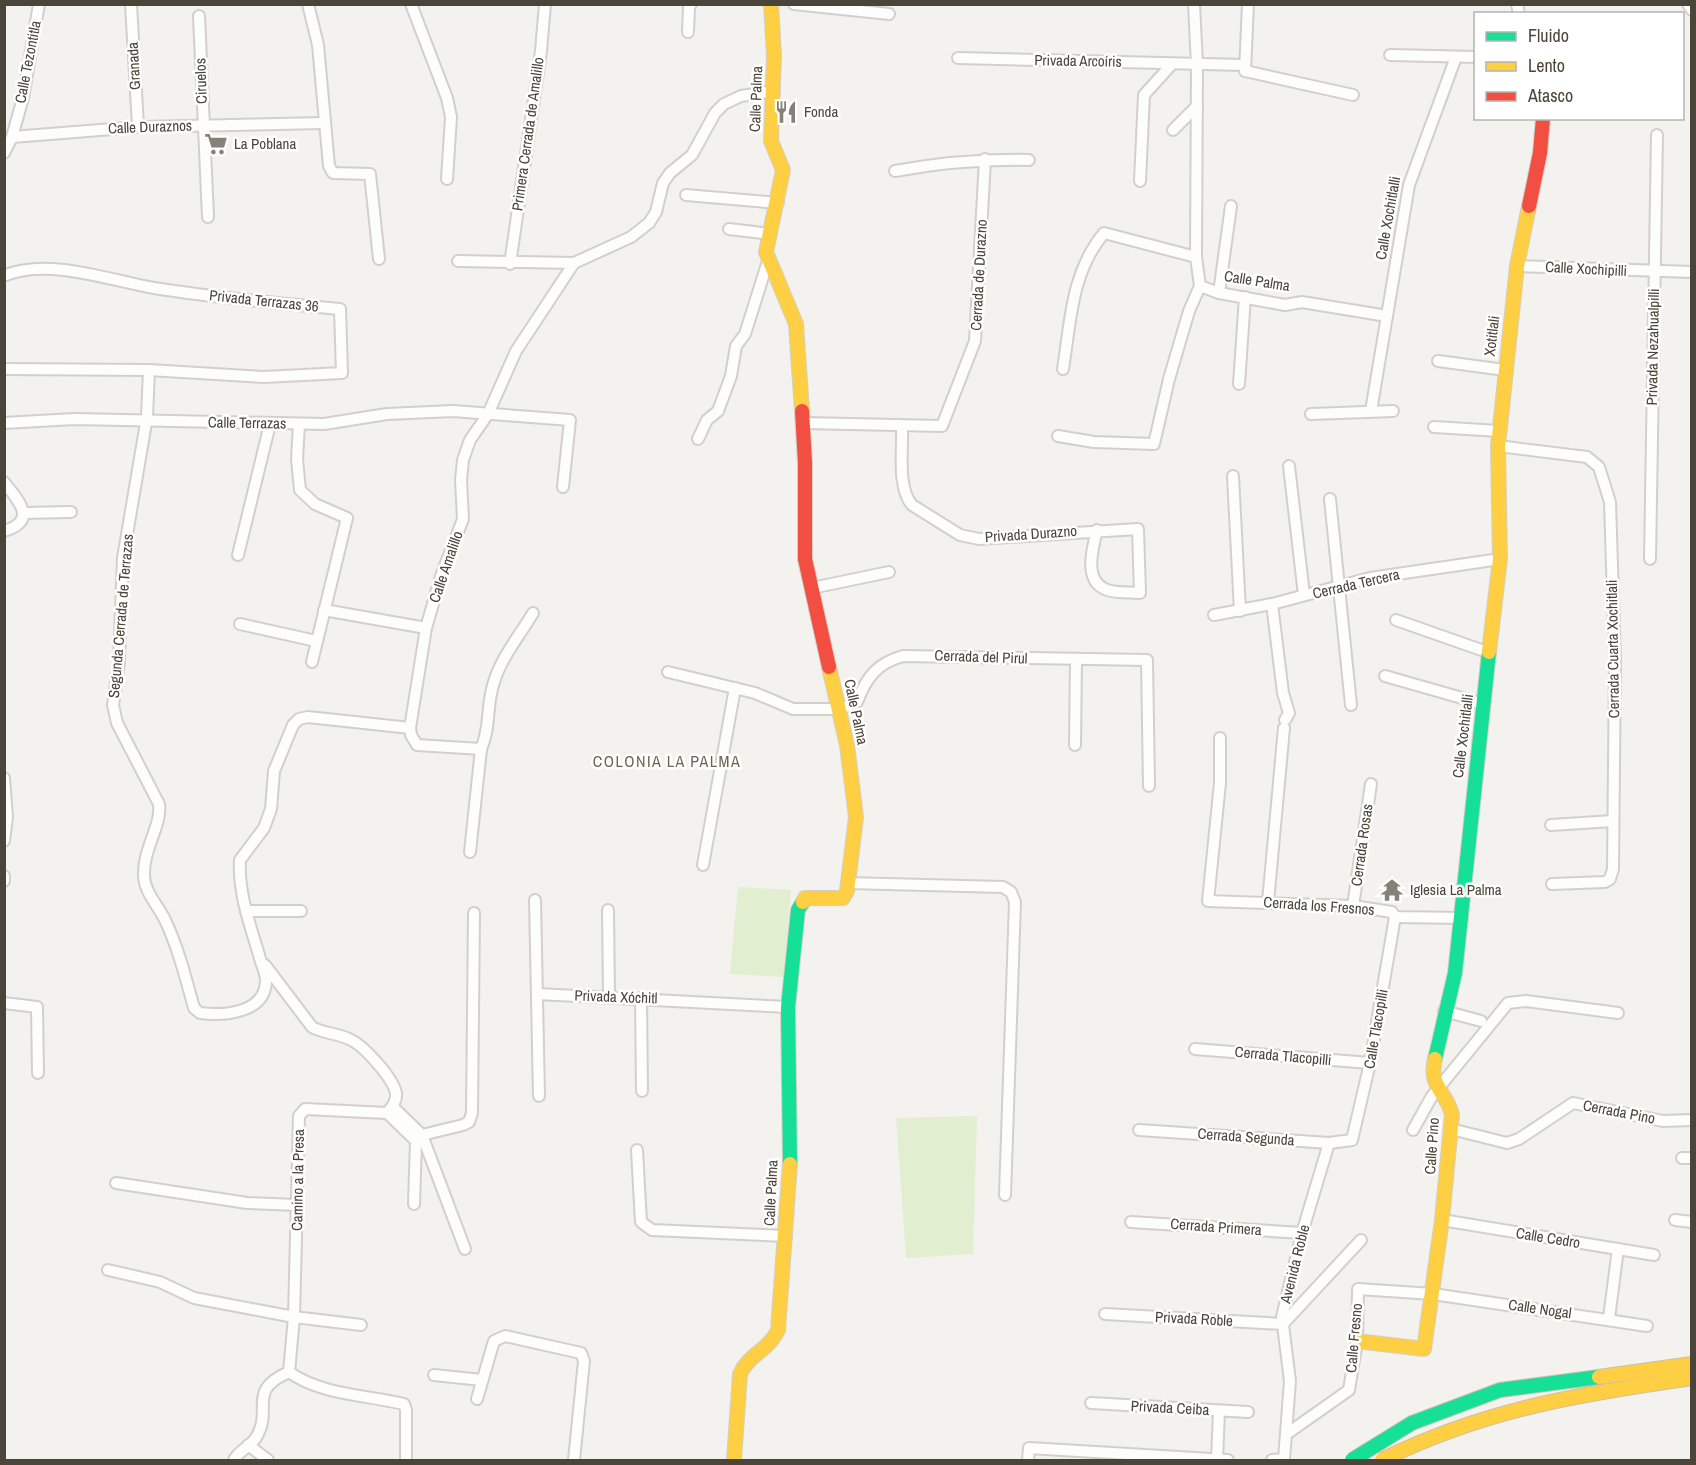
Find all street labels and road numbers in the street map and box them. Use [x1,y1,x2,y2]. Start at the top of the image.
street label: Calle Tezontitla [9,19,46,105]
street label: Granada [122,41,145,90]
street label: Privada Arcoíris [1034,49,1122,72]
street label: Primera Cerrada de Amalillo [506,55,549,212]
street label: Ciruelos [189,58,212,104]
street label: Calle Palma [744,65,767,132]
street label: Calle Duraznos [108,115,192,138]
street label: Calle Xochitlalli [1370,174,1405,261]
street label: Cerrada de Durazno [965,219,992,331]
street label: Calle Xochipilli [1545,256,1627,281]
street label: Calle Palma [1223,265,1292,296]
street label: Privada Terrazas 36 [208,284,320,317]
street label: Privada Nezahualpilli [1641,288,1664,406]
street label: Xotitlali [1479,314,1504,357]
street label: Calle Terrazas [208,411,286,434]
street label: Privada Durazno [984,520,1078,547]
street label: Calle Amalillo [423,528,468,605]
street label: Segunda Cerrada de Terrazas [103,533,138,699]
street label: Cerrada Tercera [1310,563,1402,604]
street label: Cerrada Cuarta Xochitlali [1601,580,1624,718]
street label: Cerrada del Pirul [934,644,1028,669]
street label: Calle Palma [839,677,874,747]
street label: Calle Xochitlalli [1447,693,1478,779]
street label: Cerrada Rosas [1345,803,1378,887]
street label: Cerrada los Fresnos [1263,891,1375,920]
street label: Privada Xóchitl [574,985,658,1008]
street label: Calle Tlacopilli [1358,987,1393,1070]
street label: Cerrada Tlacopilli [1234,1041,1332,1070]
street label: Cerrada Pino [1581,1094,1657,1129]
street label: Calle Pino [1419,1117,1444,1175]
street label: Cerrada Segunda [1197,1123,1295,1150]
street label: Camino a la Presa [286,1129,309,1231]
street label: Calle Palma [758,1159,783,1227]
street label: Cerrada Primera [1170,1213,1263,1240]
street label: Avenida Roble [1274,1222,1314,1306]
street label: Calle Cedro [1514,1222,1582,1253]
street label: Calle Nogal [1507,1294,1573,1323]
street label: Calle Fresno [1340,1302,1367,1374]
street label: Privada Roble [1155,1306,1234,1331]
street label: Privada Ceiba [1130,1395,1210,1420]

